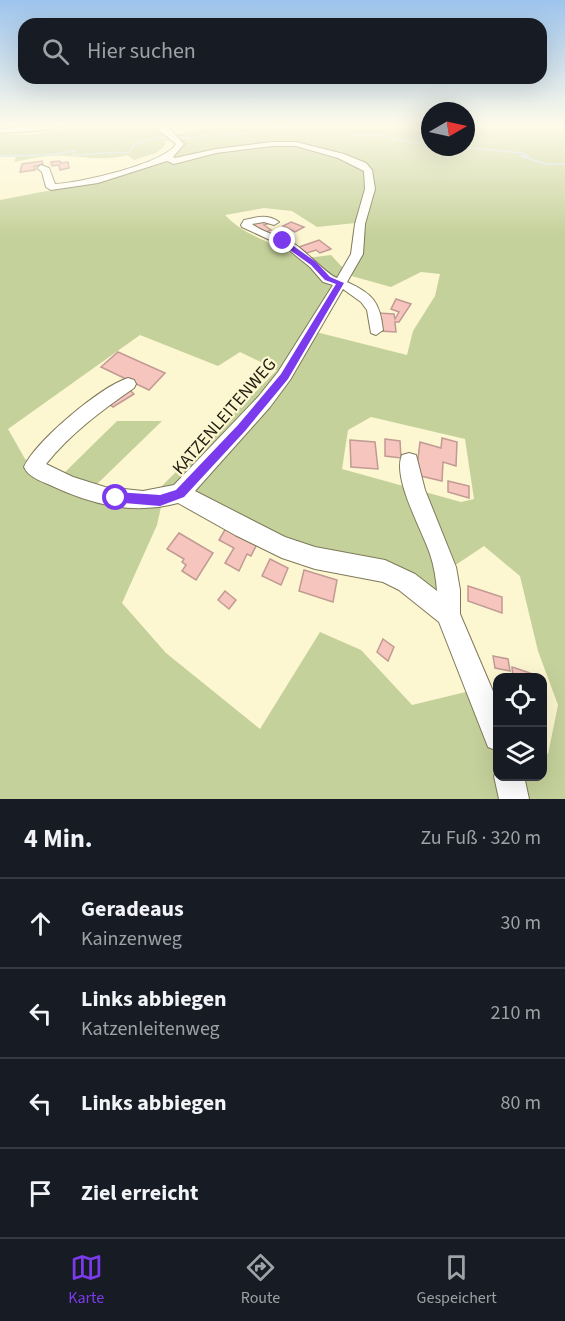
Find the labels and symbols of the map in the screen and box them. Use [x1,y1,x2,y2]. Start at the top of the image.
north arrow [421,102,475,156]
route end [269,227,295,253]
street label: KATZENLEITENWEG [167,353,282,480]
route start [102,484,128,510]

